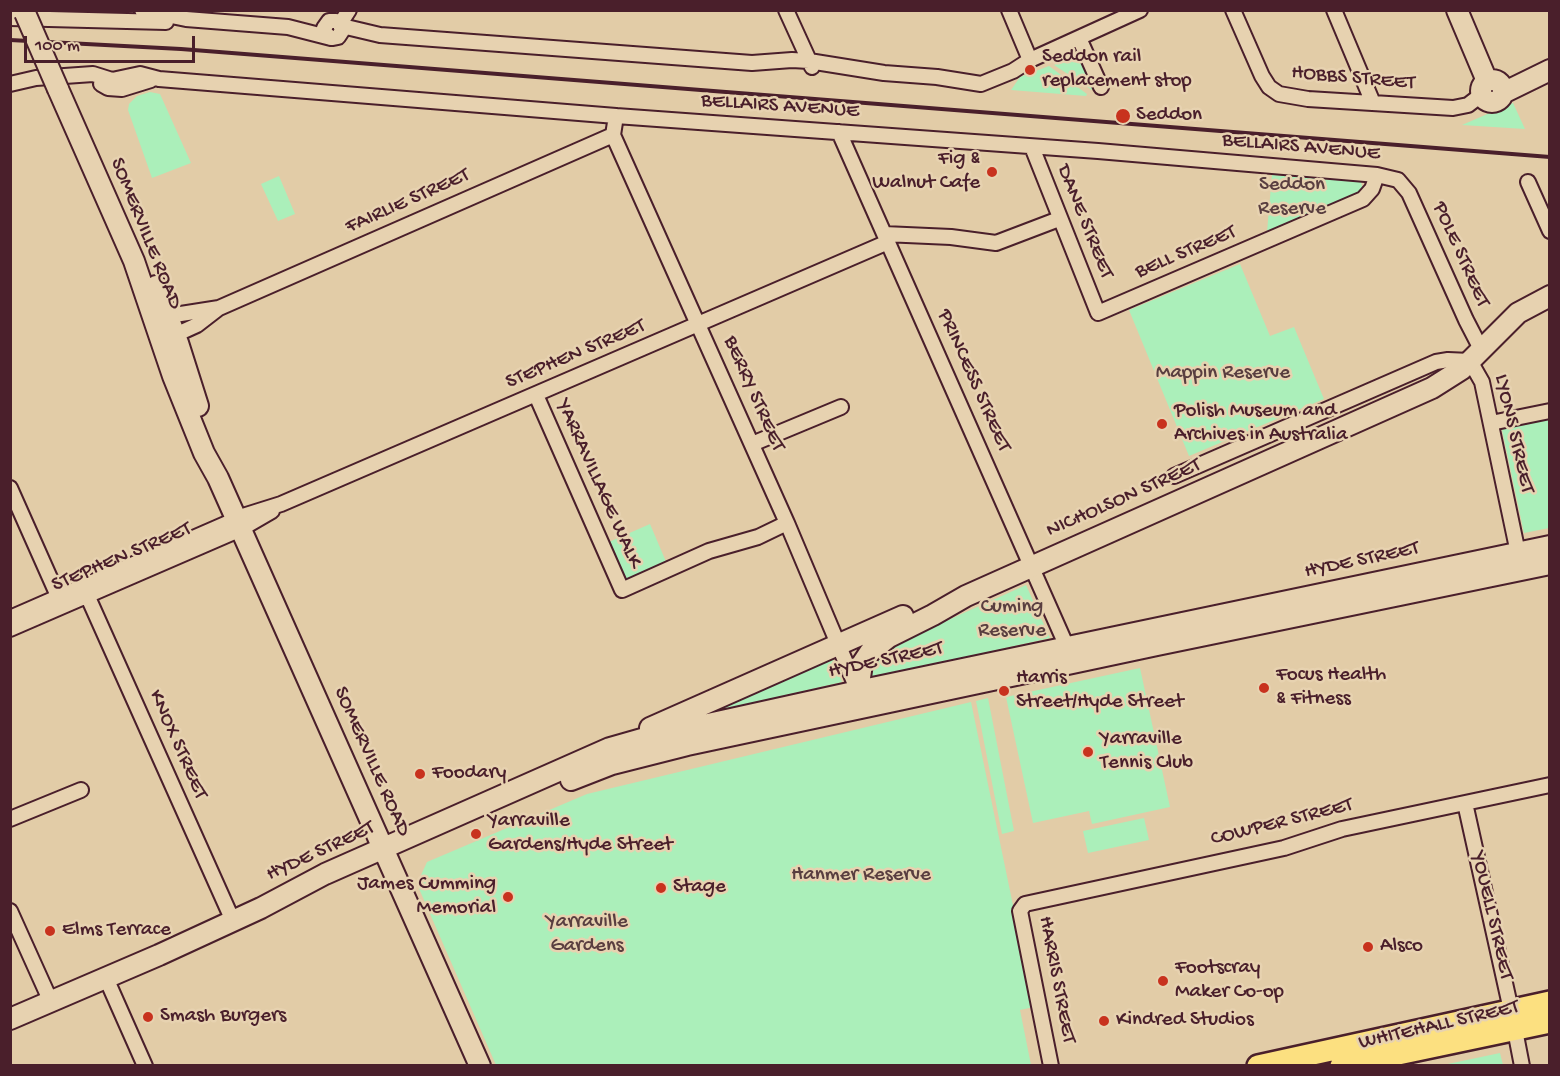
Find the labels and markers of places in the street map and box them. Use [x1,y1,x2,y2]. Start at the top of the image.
place label: Seddon rail replacement stop [1042,45,1192,95]
marker: Seddon rail replacement stop [1023,63,1037,77]
place label: Seddon [1136,103,1202,129]
marker: Seddon [1114,107,1132,125]
place label: Fig & Walnut Cafe [872,147,980,197]
marker: Fig & Walnut Cafe [985,165,999,179]
place label: Polish Museum and Archives in Australia [1174,399,1348,449]
marker: Polish Museum and Archives in Australia [1155,417,1169,431]
place label: Focus Health & Fitness [1276,663,1386,713]
place label: Harris Street/Hyde Street [1016,666,1183,716]
marker: Focus Health & Fitness [1257,681,1271,695]
marker: Harris Street/Hyde Street [997,684,1011,698]
place label: Yarraville Tennis Club [1100,727,1193,777]
marker: Yarraville Tennis Club [1081,745,1095,759]
place label: Foodary [432,761,506,787]
marker: Foodary [413,767,427,781]
place label: Yarraville Gardens/Hyde Street [488,809,673,859]
marker: Yarraville Gardens/Hyde Street [469,827,483,841]
place label: James Cumming Memorial [357,872,496,922]
place label: Stage [673,875,726,901]
marker: Stage [654,881,668,895]
marker: James Cumming Memorial [501,890,515,904]
place label: Elms Terrace [62,918,171,944]
marker: Elms Terrace [43,924,57,938]
place label: Alsco [1380,934,1423,960]
marker: Alsco [1361,940,1375,954]
place label: Footscray Maker Co-op [1175,956,1284,1006]
marker: Footscray Maker Co-op [1156,974,1170,988]
place label: Smash Burgers [160,1004,286,1030]
place label: Kindred Studios [1116,1008,1254,1034]
marker: Smash Burgers [141,1010,155,1024]
marker: Kindred Studios [1097,1014,1111,1028]

